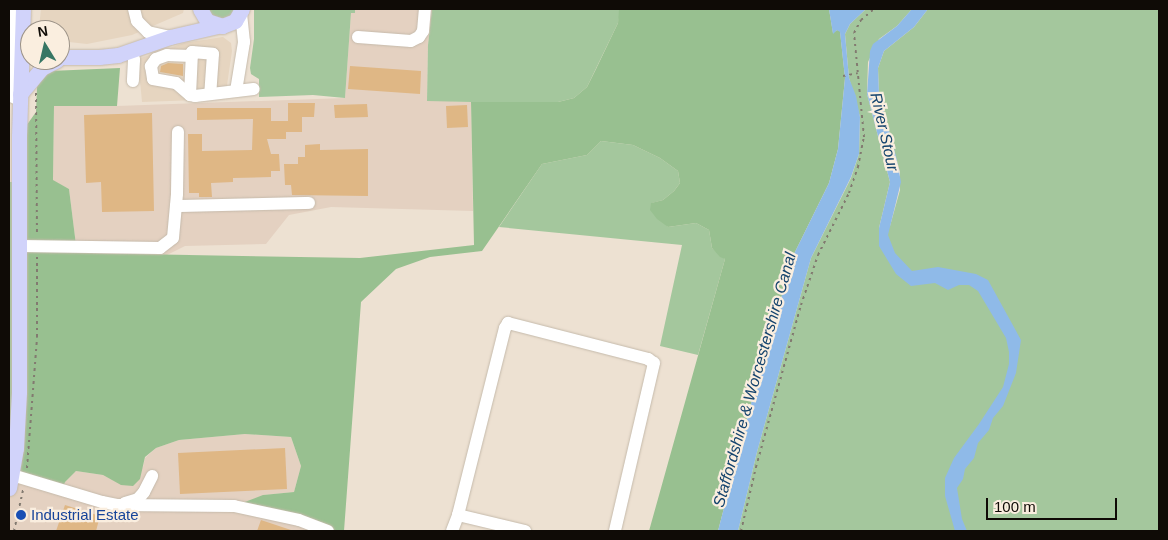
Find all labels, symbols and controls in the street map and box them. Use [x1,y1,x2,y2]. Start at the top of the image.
north arrow [20,20,70,70]
text: N [37,22,49,40]
water label: River Stour [866,91,902,173]
water label: Staffordshire & Worcestershire Canal [709,250,801,510]
scale bar [988,488,1119,520]
text: 100 m [994,498,1036,515]
place label: Industrial Estate [31,506,139,524]
marker: Industrial Estate [15,509,27,521]

